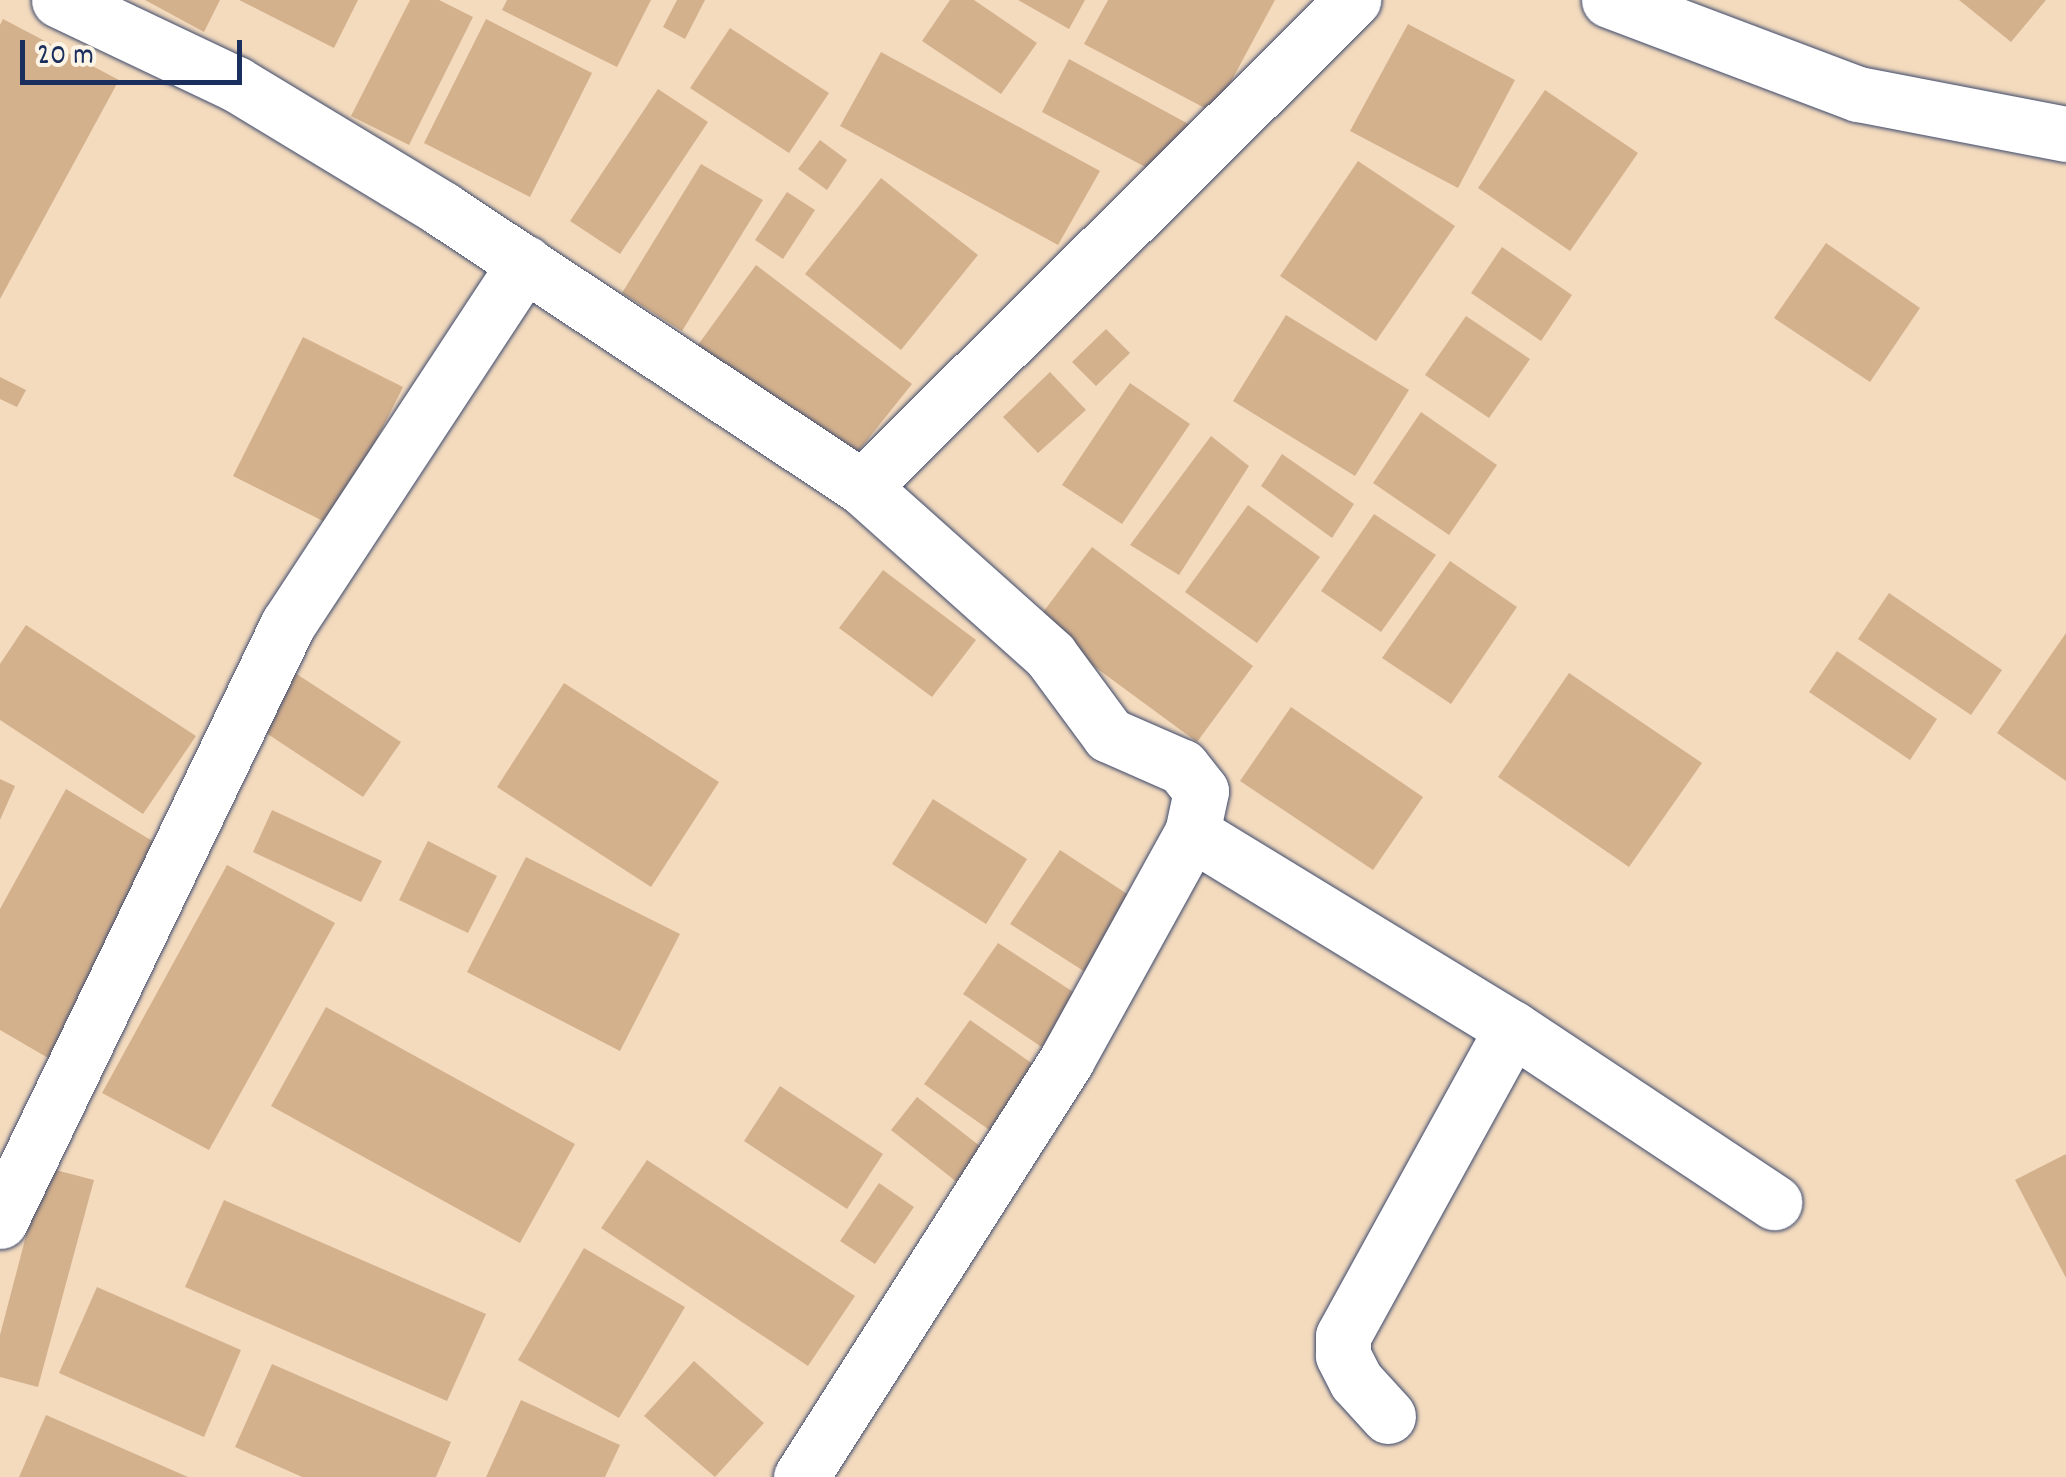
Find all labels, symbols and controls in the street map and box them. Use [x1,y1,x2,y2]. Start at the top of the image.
scale bar [25,20,248,82]
text: 20 m [37,36,94,79]

